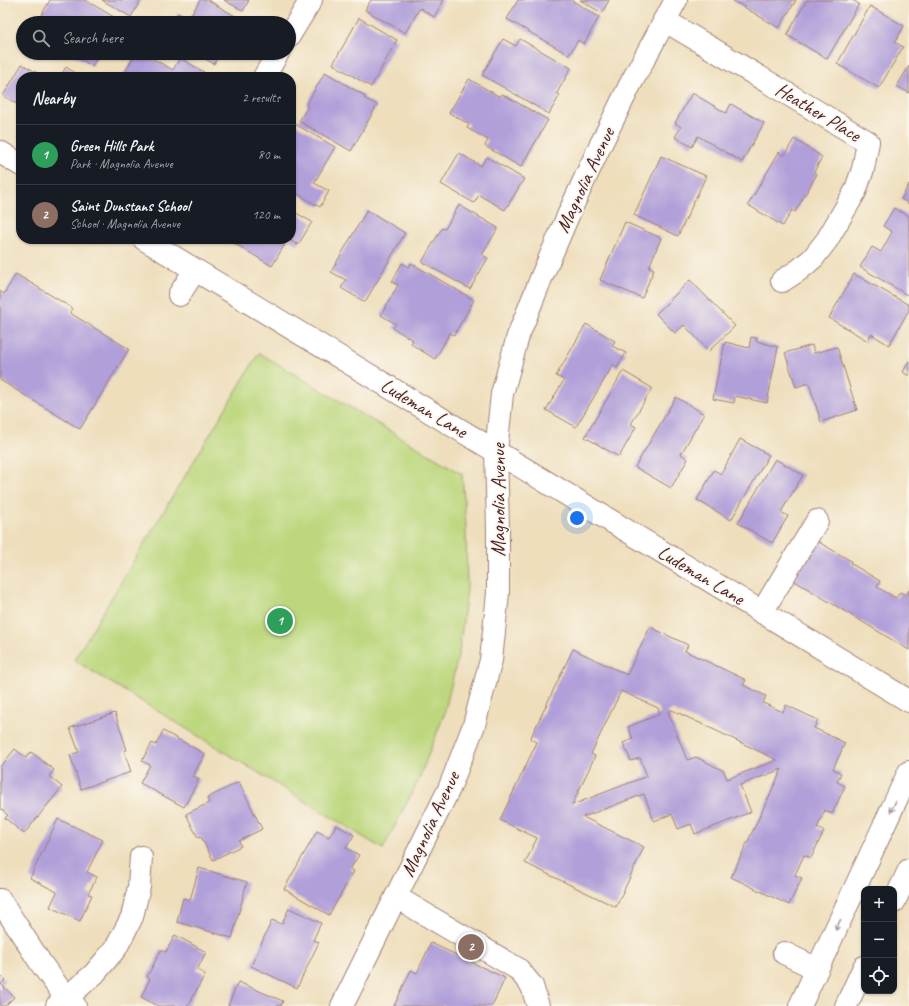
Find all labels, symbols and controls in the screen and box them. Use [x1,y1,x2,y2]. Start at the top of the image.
search box [16,16,296,60]
icon: search [30,27,52,49]
text: Search here [62,29,123,48]
street label: Heather Place [771,77,866,148]
text: Nearby [32,88,75,109]
text: 2 results [242,90,280,106]
street label: Magnolia Avenue [550,122,621,236]
text: Green Hills Park [70,137,153,156]
text: 1 [42,147,48,163]
text: 80 m [258,147,280,163]
text: Park · Magnolia Avenue [70,156,173,172]
text: Saint Dunstans School [70,197,190,216]
text: 2 [42,207,48,223]
text: 120 m [252,207,280,223]
text: School · Magnolia Avenue [70,216,180,232]
street label: Ludeman Lane [376,372,473,444]
street label: Magnolia Avenue [486,442,511,556]
your location [567,508,587,528]
street label: Ludeman Lane [653,539,750,611]
pin: 1 [267,606,293,636]
street label: Magnolia Avenue [395,766,466,880]
one-way arrow [889,801,896,813]
map controls [861,886,897,994]
button: + [861,886,897,922]
one-way arrow [834,919,841,931]
button: − [861,922,897,958]
pin: 2 [458,932,484,962]
button: locate [861,958,897,994]

